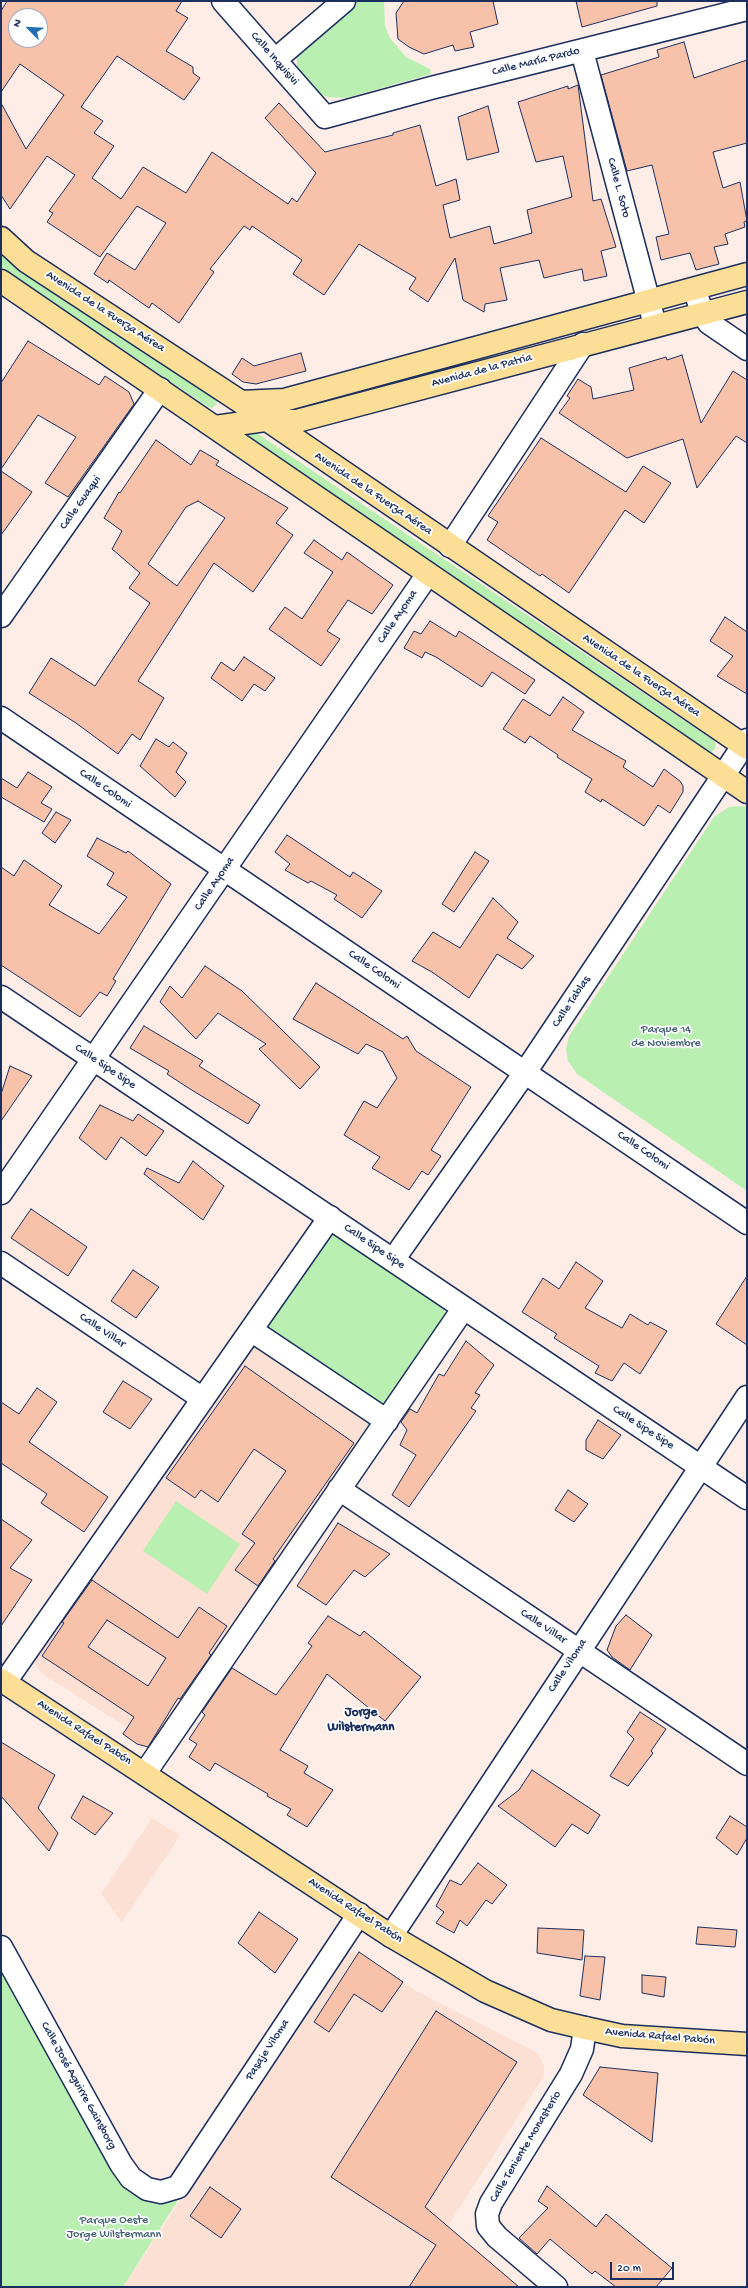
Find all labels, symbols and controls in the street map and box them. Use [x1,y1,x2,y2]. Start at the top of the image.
north arrow [8,8,48,48]
text: N [11,18,25,29]
street label: Calle Inquisivi [247,29,301,89]
street label: Calle María Pardo [491,44,581,80]
street label: Calle L. Soto [603,156,633,220]
street label: Avenida de la Fuerza Aérea [43,268,167,356]
street label: Avenida de la Patria [430,351,534,391]
street label: Avenida de la Fuerza Aérea [311,449,435,539]
street label: Calle Guaqui [57,473,105,533]
street label: Calle Ayoma [375,587,421,647]
street label: Avenida de la Fuerza Aérea [579,631,703,721]
street label: Calle Colomi [76,766,134,812]
street label: Calle Ayoma [192,854,238,914]
street label: Calle Colomi [345,947,403,993]
street label: Calle Tablas [550,974,594,1030]
park label: Parque 14 de Noviembre [631,1023,701,1051]
street label: Calle Sipe Sipe [72,1041,138,1093]
street label: Calle Colomi [614,1128,672,1174]
street label: Calle Sipe Sipe [341,1221,407,1273]
street label: Calle Villar [76,1310,128,1352]
street label: Calle Sipe Sipe [609,1403,677,1453]
street label: Calle Villar [517,1606,569,1648]
street label: Calle Viloma [545,1637,591,1695]
street label: Avenida Rafael Pabón [34,1697,134,1769]
district label: Jorge Wilstermann [328,1705,394,1736]
street label: Avenida Rafael Pabón [305,1875,405,1947]
street label: Pasaje Viloma [243,2017,293,2083]
street label: Calle José Aguirre Gainsborg [37,2020,119,2152]
street label: Avenida Rafael Pabón [605,2025,715,2049]
street label: Calle Teniente Monasterio [487,2088,565,2206]
park label: Parque Oeste Jorge Wilstermann [67,2214,161,2242]
scale bar [612,2254,676,2280]
text: 20 m [617,2262,641,2276]

